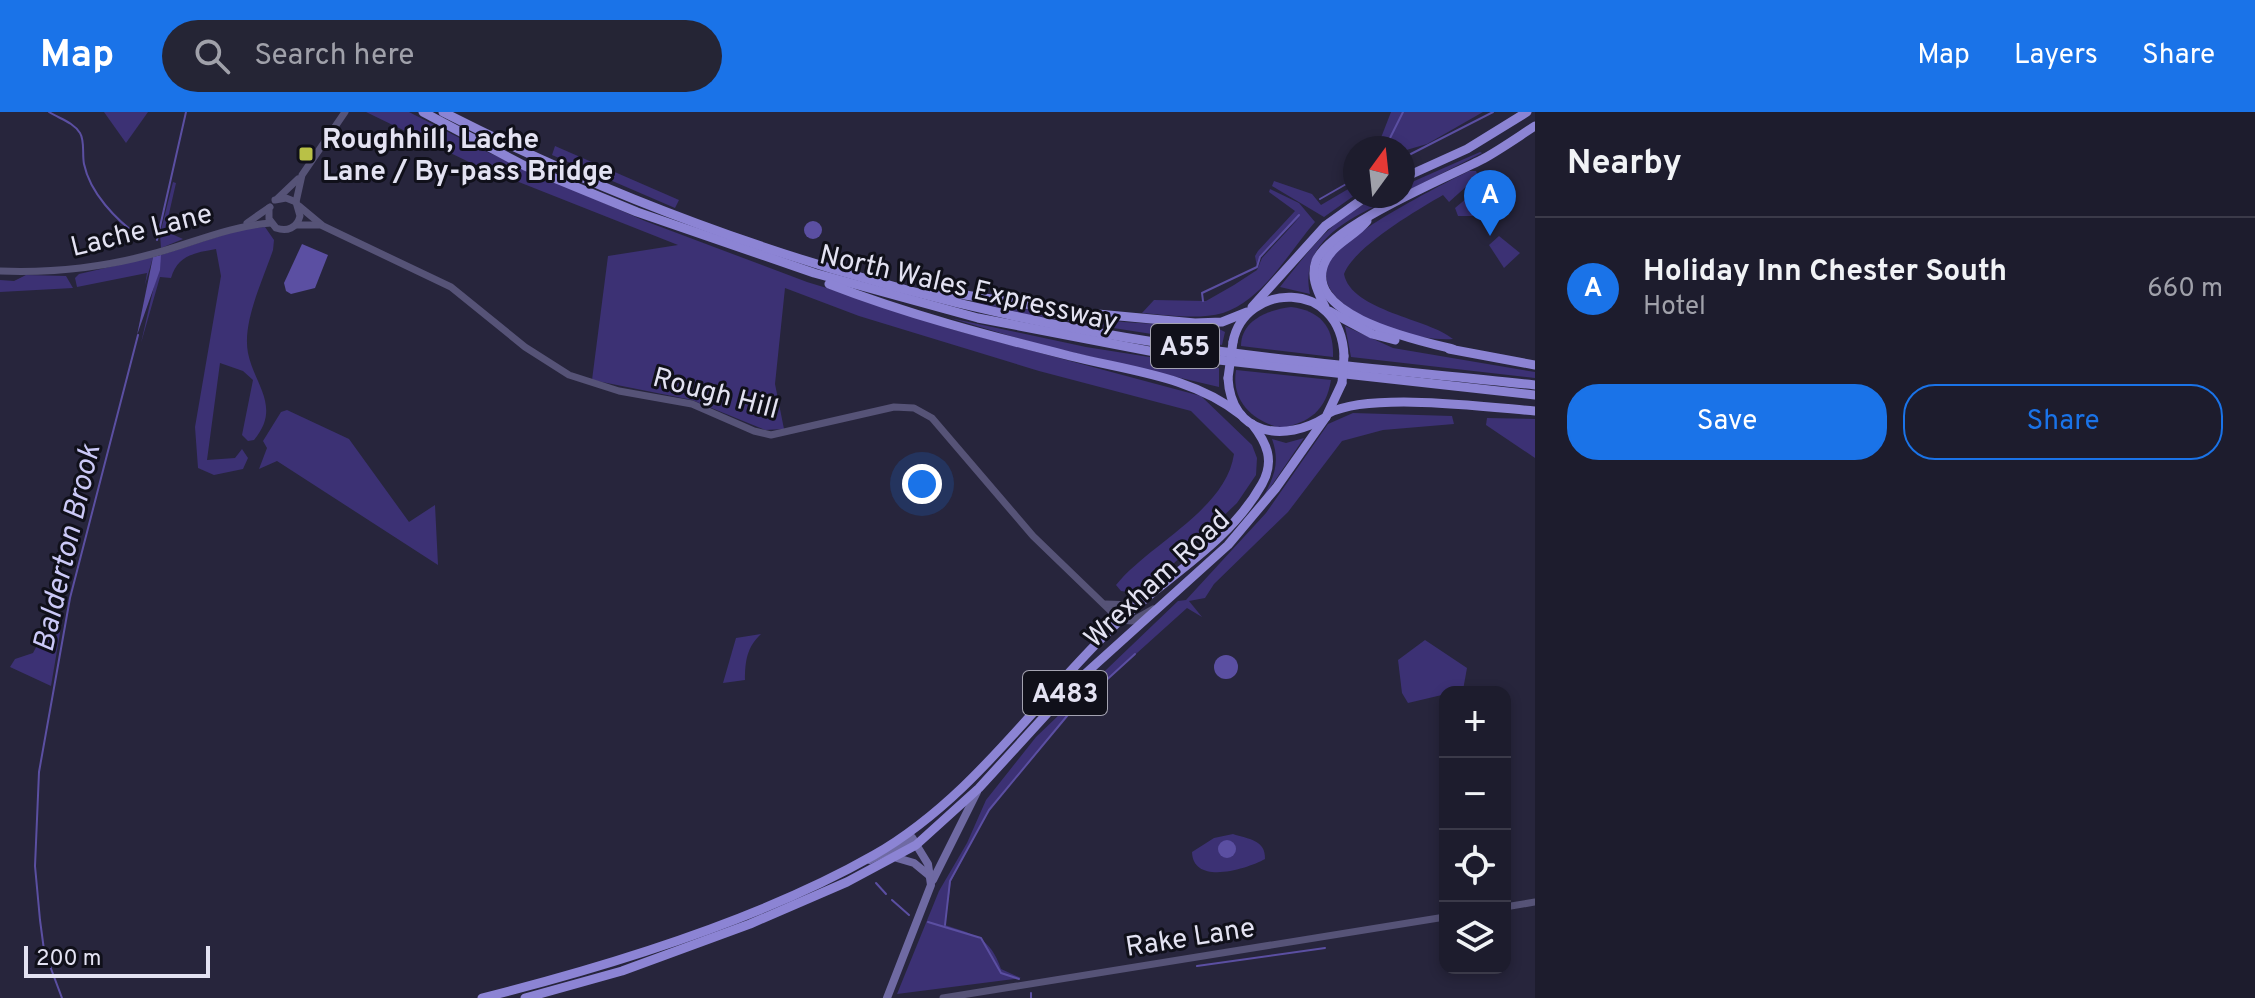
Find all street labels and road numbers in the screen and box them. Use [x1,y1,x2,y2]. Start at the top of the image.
street label: Lache Lane [67,197,216,267]
street label: North Wales Expressway [816,238,1121,342]
road number: A55 [1151,324,1219,368]
street label: Rough Hill [648,361,782,429]
street label: Wrexham Road [1077,503,1239,657]
road number: A483 [1023,671,1107,715]
street label: Rake Lane [1123,911,1258,967]

